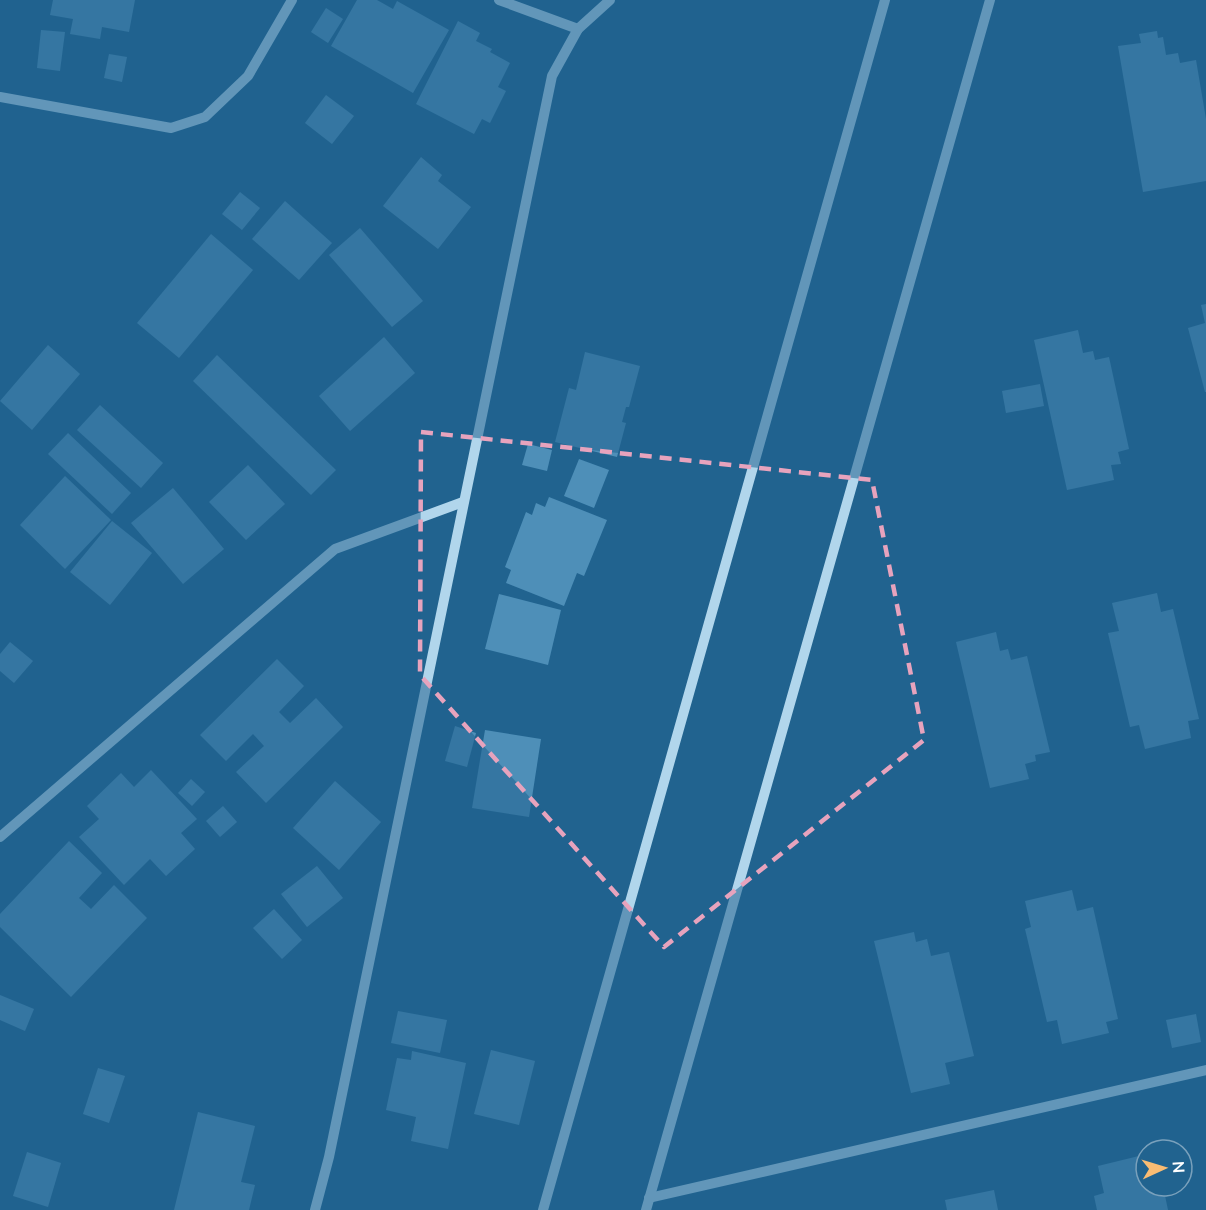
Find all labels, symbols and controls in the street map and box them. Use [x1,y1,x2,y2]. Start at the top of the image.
north arrow [1134,1138,1194,1198]
text: N [1167,1160,1189,1174]

